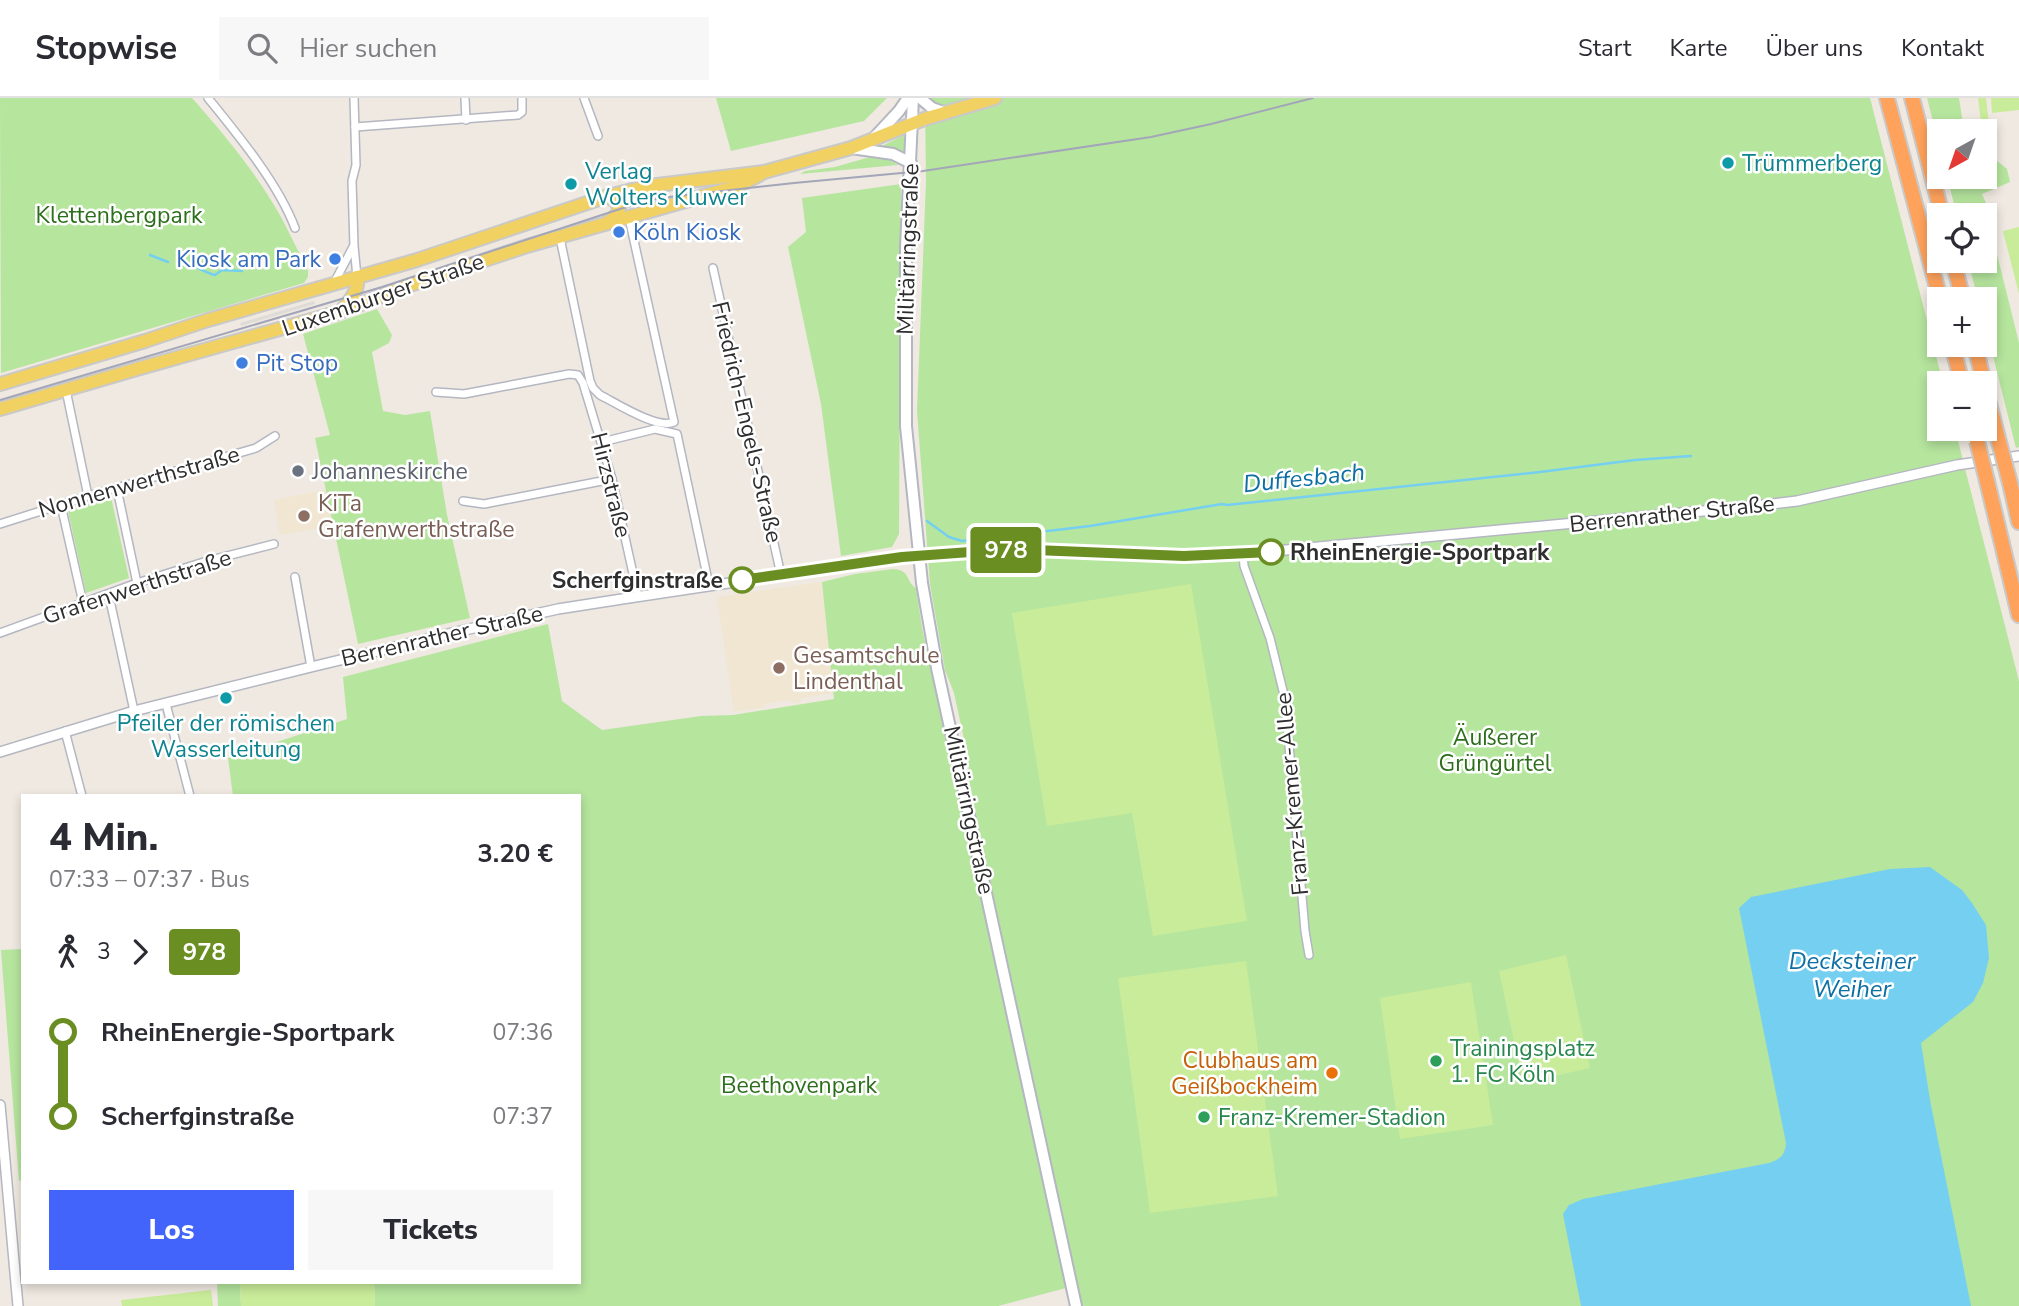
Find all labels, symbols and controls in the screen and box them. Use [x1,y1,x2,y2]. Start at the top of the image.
search box [219,17,709,80]
text: Stopwise [35,26,177,71]
icon: search [243,29,281,67]
text: Hier suchen [299,31,437,66]
text: Start [1578,32,1631,64]
text: Karte [1669,32,1727,64]
text: Über uns [1765,32,1863,64]
text: Kontakt [1901,32,1984,64]
north arrow [1927,119,1997,189]
map controls [1927,119,1997,441]
place label: Trümmerberg [1742,148,1882,179]
marker: Trümmerberg [1720,155,1736,171]
place label: Verlag Wolters Kluwer [584,156,748,213]
street label: Militärringstraße [890,163,926,335]
marker: Verlag Wolters Kluwer [563,176,579,192]
park label: Klettenbergpark [36,200,203,231]
button: locate [1927,203,1997,273]
place label: Köln Kiosk [633,217,741,248]
marker: Köln Kiosk [611,224,627,240]
place label: Kiosk am Park [176,244,321,275]
street label: Luxemburger Straße [278,246,488,344]
marker: Kiosk am Park [327,251,343,267]
button: + [1927,287,1997,357]
street label: Friedrich-Engels-Straße [704,298,790,546]
place label: Pit Stop [256,348,338,379]
marker: Pit Stop [234,355,250,371]
button: − [1927,371,1997,441]
street label: Hirzstraße [583,429,639,541]
street label: Nonnenwerthstraße [35,438,243,526]
place label: Johanneskirche [311,456,468,487]
water label: Duffesbach [1242,456,1366,500]
marker: Johanneskirche [290,463,306,479]
place label: KiTa Grafenwerthstraße [318,488,515,545]
street label: Berrenrather Straße [1568,488,1776,540]
marker: KiTa Grafenwerthstraße [296,508,312,524]
line badge: 978 [966,527,1046,573]
text: 978 [984,534,1028,566]
place label: RheinEnergie-Sportpark [1290,537,1550,568]
marker: RheinEnergie-Sportpark [1258,539,1284,565]
street label: Grafenwerthstraße [39,542,235,632]
place label: Scherfginstraße [552,565,723,596]
marker: Scherfginstraße [729,567,755,593]
street label: Berrenrather Straße [338,598,546,674]
place label: Gesamtschule Lindenthal [793,640,940,697]
marker: Gesamtschule Lindenthal [771,660,787,676]
marker: Pfeiler der römischen Wasserleitung [218,690,234,706]
street label: Franz-Kremer-Allee [1268,691,1316,897]
place label: Pfeiler der römischen Wasserleitung [117,708,335,765]
park label: Äußerer Grüngürtel [1438,722,1552,779]
street label: Militärringstraße [936,723,1002,897]
text: 4 Min. [49,812,158,863]
text: 3.20 € [477,836,553,871]
text: 07:33 – 07:37 · Bus [49,864,250,895]
icon: walk [49,933,87,971]
icon: forward [121,933,159,971]
text: 3 [97,936,111,967]
text: 978 [183,936,226,968]
water label: Decksteiner Weiher [1789,945,1917,1005]
text: RheinEnergie-Sportpark [101,1015,394,1050]
text: 07:36 [493,1017,553,1048]
place label: Trainingsplatz 1. FC Köln [1450,1033,1595,1090]
place label: Clubhaus am Geißbockheim [1171,1045,1318,1102]
marker: Trainingsplatz 1. FC Köln [1428,1053,1444,1069]
marker: Clubhaus am Geißbockheim [1324,1065,1340,1081]
park label: Beethovenpark [721,1070,878,1101]
text: Scherfginstraße [101,1099,294,1134]
text: 07:37 [493,1101,553,1132]
place label: Franz-Kremer-Stadion [1218,1102,1446,1133]
marker: Franz-Kremer-Stadion [1196,1109,1212,1125]
button: Los [49,1190,294,1270]
button: Tickets [308,1190,553,1270]

